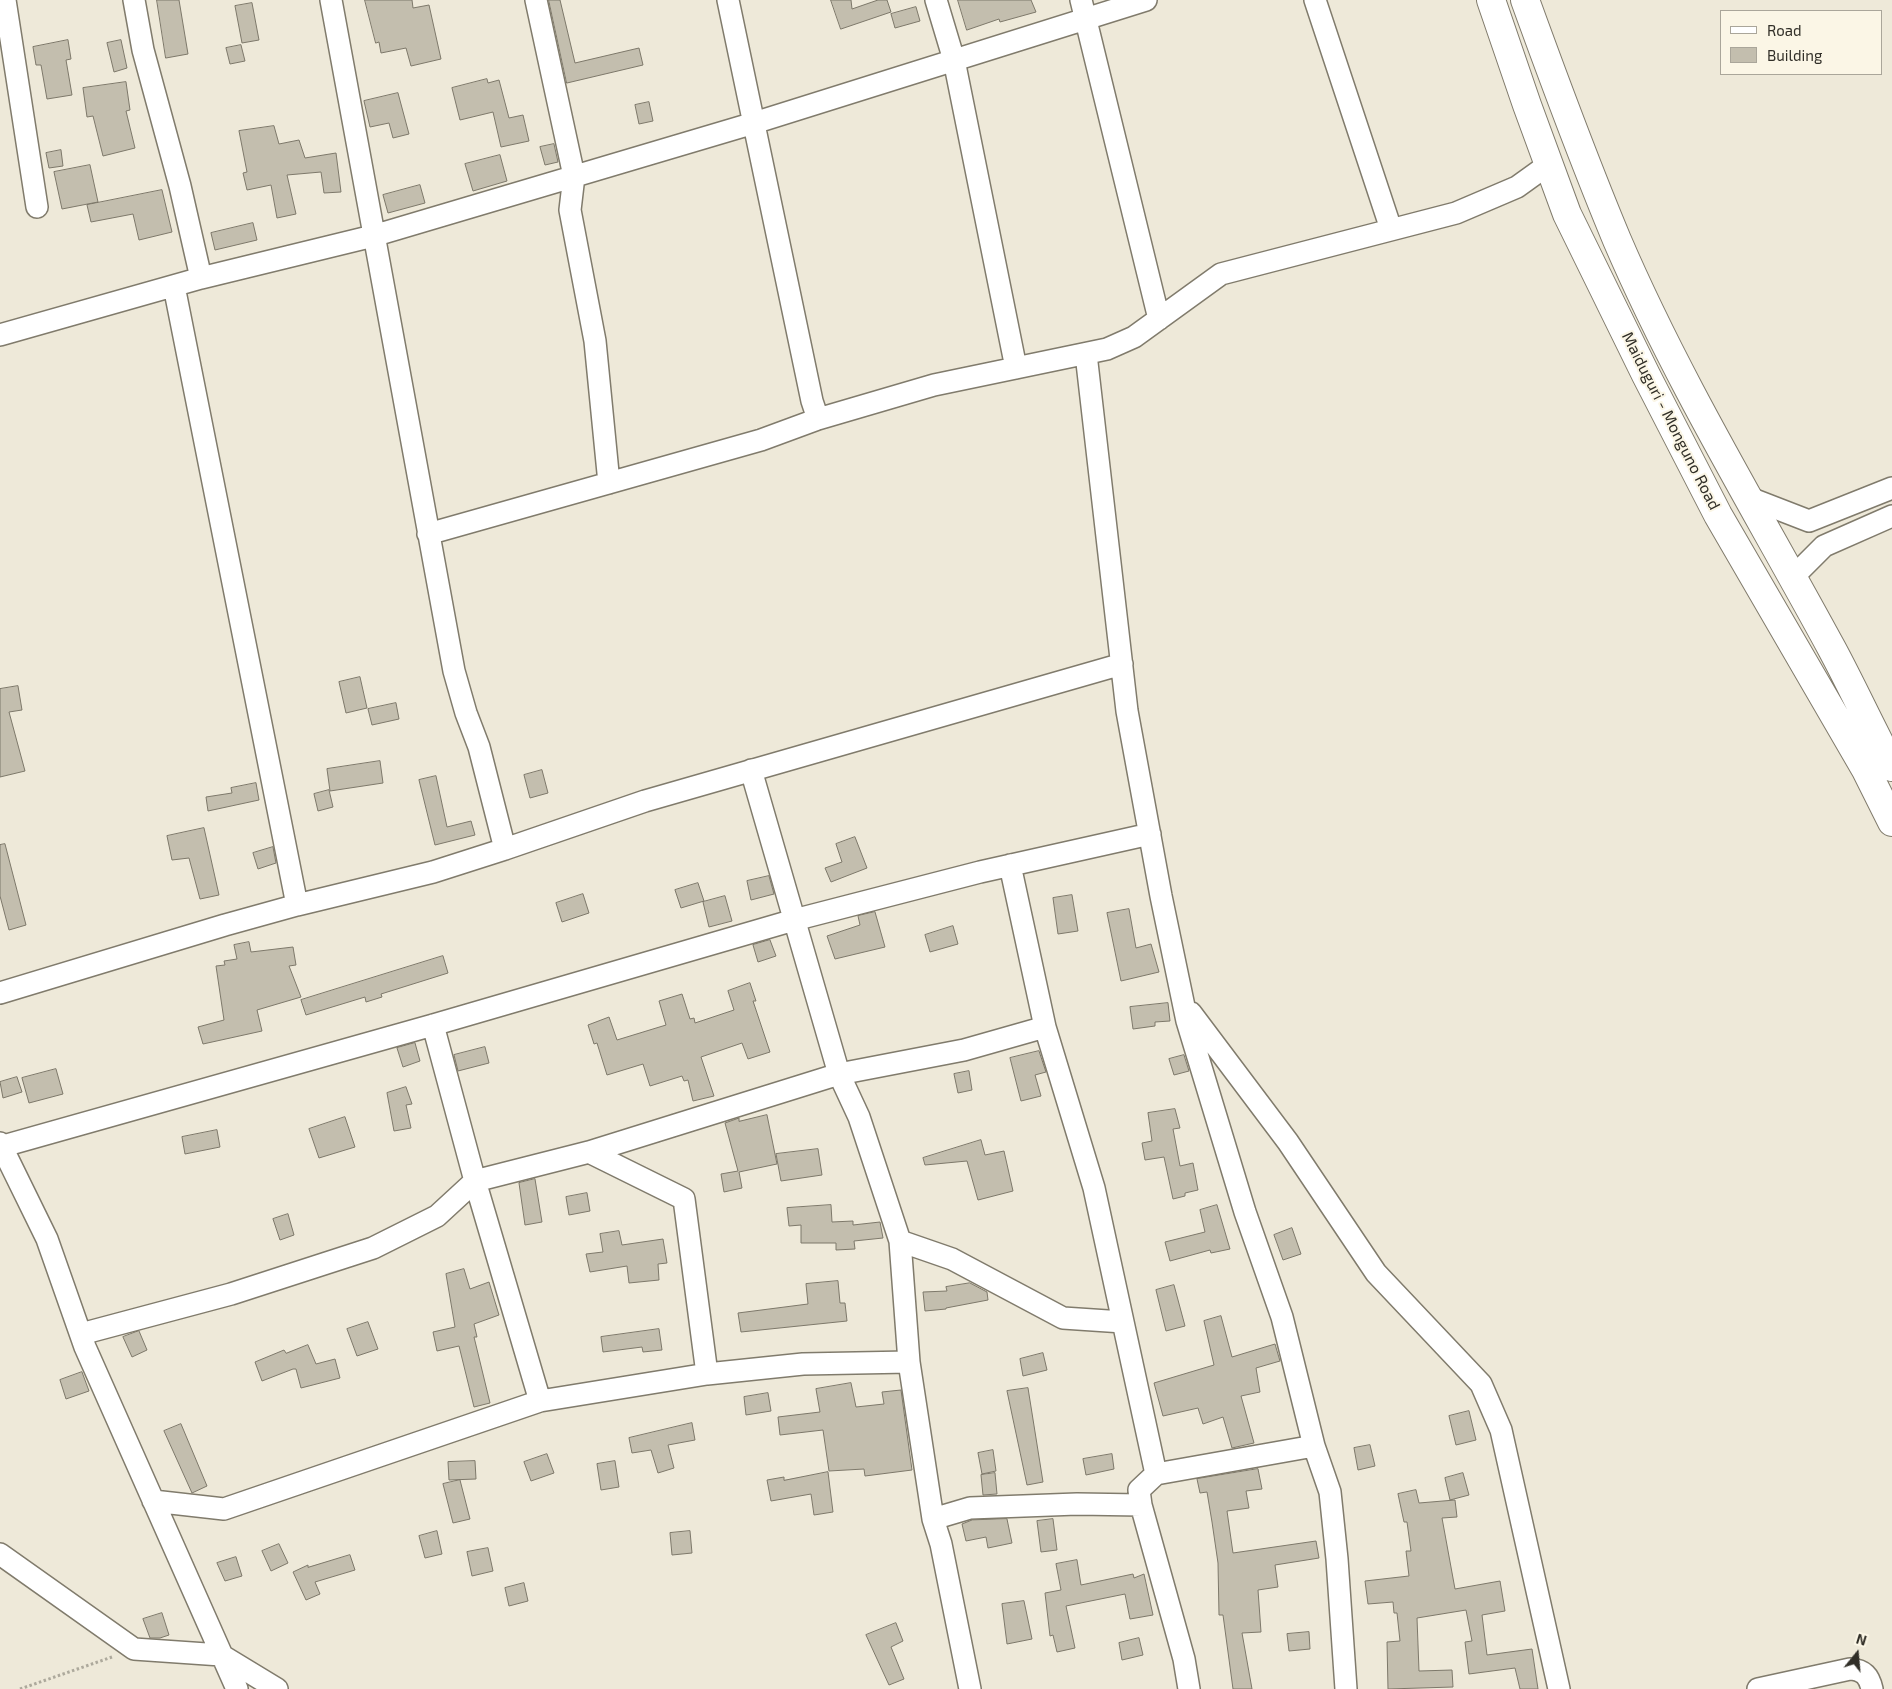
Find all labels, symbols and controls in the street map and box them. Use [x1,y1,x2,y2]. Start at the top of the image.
legend [1720,10,1882,75]
text: Road [1767,21,1802,39]
text: Building [1767,46,1822,64]
street label: Maiduguri - Monguno Road [1618,329,1724,513]
north arrow [1832,1629,1882,1679]
text: N [1854,1630,1869,1649]

